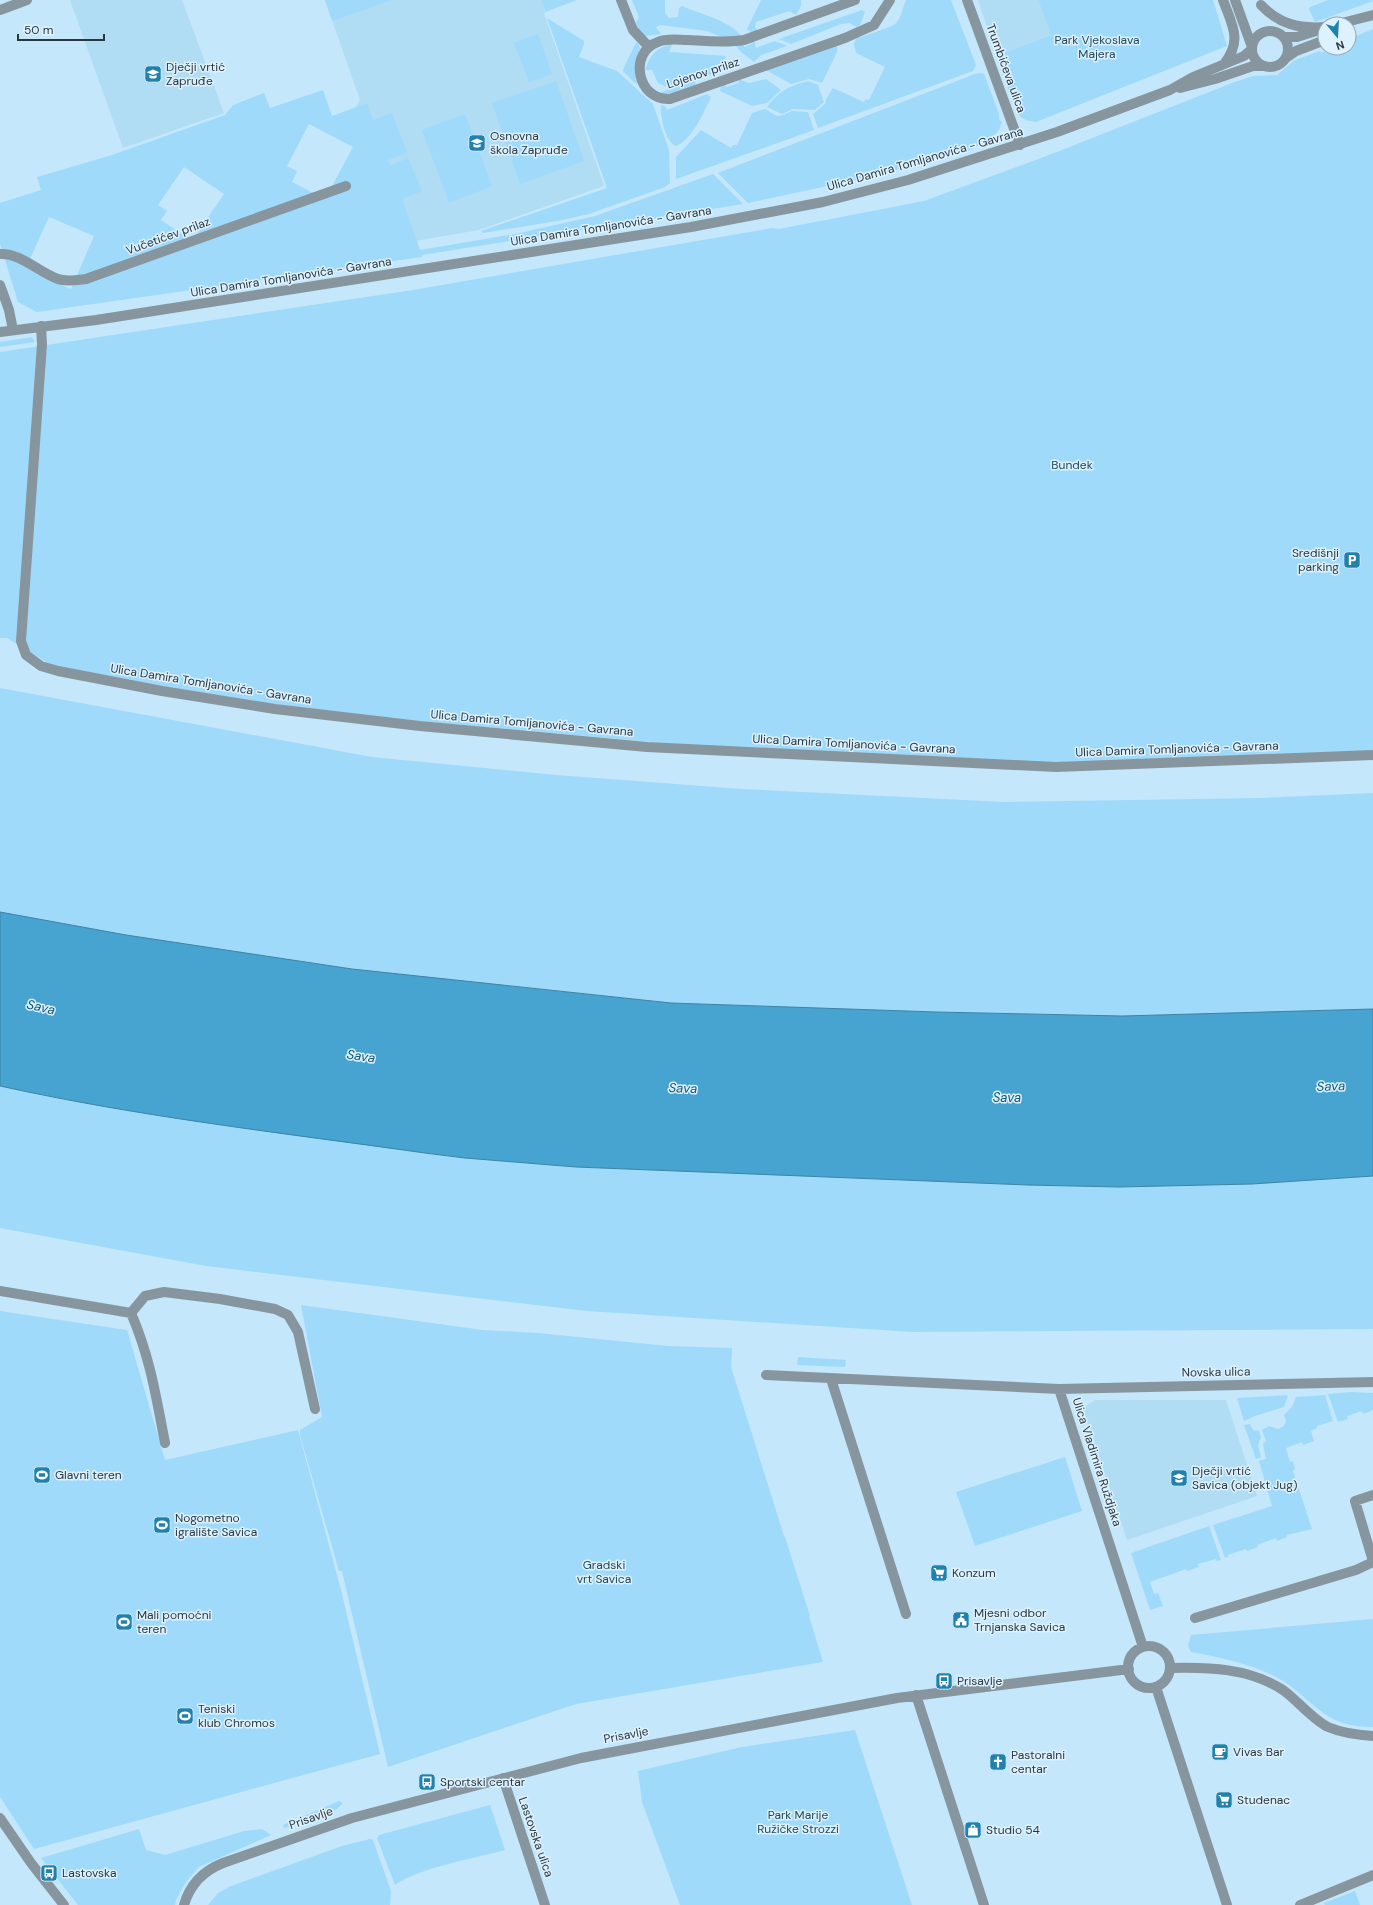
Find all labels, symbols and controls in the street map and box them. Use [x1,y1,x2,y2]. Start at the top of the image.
scale bar [18,16,104,42]
north arrow [1317,16,1357,56]
street label: Trumbićeva ulica [982,21,1030,115]
text: 50 m [24,22,53,38]
park label: Park Vjekoslava Majera [1055,32,1139,62]
text: N [1334,38,1346,53]
street label: Lojenov prilaz [665,54,741,92]
place label: Dječji vrtić Zapruđe [166,59,225,89]
school or university icon: Dječji vrtić Zapruđe [143,64,163,84]
street label: Ulica Damira Tomljanovića - Gavrana [825,123,1025,195]
place label: Osnovna škola Zapruđe [490,128,568,158]
school or university icon: Osnovna škola Zapruđe [467,133,487,153]
street label: Ulica Damira Tomljanovića - Gavrana [509,202,713,250]
street label: Vučetićev prilaz [124,213,212,259]
street label: Ulica Damira Tomljanovića - Gavrana [189,253,393,301]
park label: Bundek [1051,457,1093,473]
place label: Središnji parking [1292,545,1339,575]
parking icon: Središnji parking [1342,550,1362,570]
street label: Ulica Damira Tomljanovića - Gavrana [109,660,313,708]
street label: Ulica Damira Tomljanovića - Gavrana [430,706,634,740]
street label: Ulica Damira Tomljanovića - Gavrana [752,731,956,757]
street label: Ulica Damira Tomljanovića - Gavrana [1075,737,1279,761]
water label: Sava [25,995,57,1019]
water label: Sava [346,1046,376,1066]
water label: Sava [1316,1077,1346,1095]
water label: Sava [668,1079,698,1097]
water label: Sava [993,1089,1021,1106]
street label: Novska ulica [1182,1363,1250,1381]
street label: Ulica Vladimira Ruždjaka [1069,1396,1125,1528]
place label: Dječji vrtić Savica (objekt Jug) [1192,1463,1297,1493]
sports icon: Glavni teren [32,1465,52,1485]
place label: Glavni teren [55,1467,122,1483]
school or university icon: Dječji vrtić Savica (objekt Jug) [1169,1468,1189,1488]
place label: Nogometno igralište Savica [175,1510,257,1540]
sports icon: Nogometno igralište Savica [152,1515,172,1535]
park label: Gradski vrt Savica [577,1557,631,1587]
supermarket icon: Konzum [929,1563,949,1583]
place label: Konzum [952,1565,996,1581]
place label: Mjesni odbor Trnjanska Savica [974,1605,1065,1635]
place label: Mali pomoćni teren [137,1607,212,1637]
public building icon: Mjesni odbor Trnjanska Savica [951,1610,971,1630]
sports icon: Mali pomoćni teren [114,1612,134,1632]
bus stop icon: Prisavlje [934,1671,954,1691]
place label: Prisavlje [957,1673,1003,1689]
place label: Teniski klub Chromos [198,1701,275,1731]
sports icon: Teniski klub Chromos [175,1706,195,1726]
street label: Prisavlje [602,1723,650,1747]
cafe icon: Vivas Bar [1210,1742,1230,1762]
place label: Vivas Bar [1233,1744,1284,1760]
place label: Pastoralni centar [1011,1747,1065,1777]
church icon: Pastoralni centar [988,1752,1008,1772]
bus stop icon: Sportski centar [417,1772,437,1792]
place label: Sportski centar [440,1774,526,1790]
supermarket icon: Studenac [1214,1790,1234,1810]
place label: Studenac [1237,1792,1290,1808]
street label: Lastovska ulica [515,1795,557,1879]
street label: Prisavlje [287,1803,335,1833]
park label: Park Marije Ružičke Strozzi [757,1807,839,1837]
shop icon: Studio 54 [963,1820,983,1840]
place label: Studio 54 [986,1822,1040,1838]
bus stop icon: Lastovska [39,1863,59,1883]
place label: Lastovska [62,1865,117,1881]

